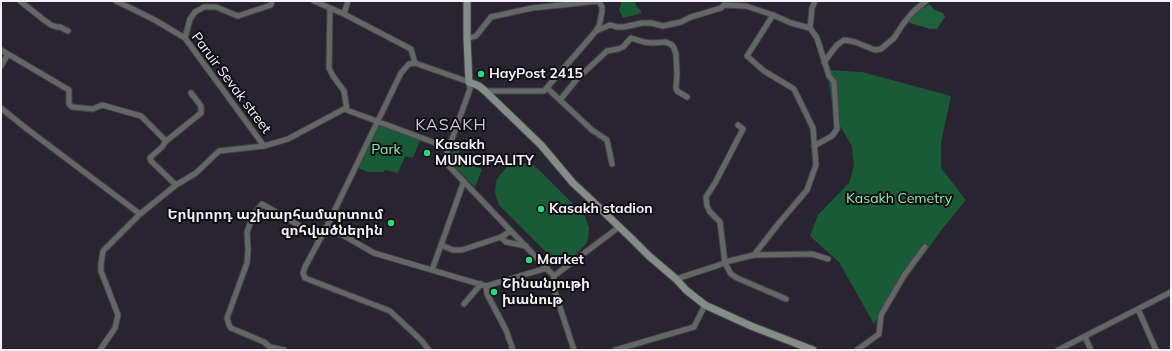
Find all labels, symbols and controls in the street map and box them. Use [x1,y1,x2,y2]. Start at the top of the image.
street label: Paruir Sevak street [188,29,274,137]
place label: HayPost 2415 [489,66,583,82]
marker: HayPost 2415 [476,69,486,79]
district label: KASAKH [415,115,487,135]
place label: Kasakh MUNICIPALITY [435,137,534,170]
park label: Park [371,142,401,158]
marker: Kasakh MUNICIPALITY [422,148,432,158]
park label: Kasakh Cemetry [846,191,952,207]
place label: Kasakh stadion [549,201,653,217]
marker: Kasakh stadion [536,204,546,214]
place label: Երկրորդ աշխարհամարտում զոհվածներին [168,207,383,240]
marker: Երկրորդ աշխարհամարտում զոհվածներին [386,218,396,228]
place label: Market [537,252,584,268]
marker: Market [524,255,534,265]
place label: Շինանյութի խանութ [502,276,590,308]
marker: Շինանյութի խանութ [489,287,499,297]

